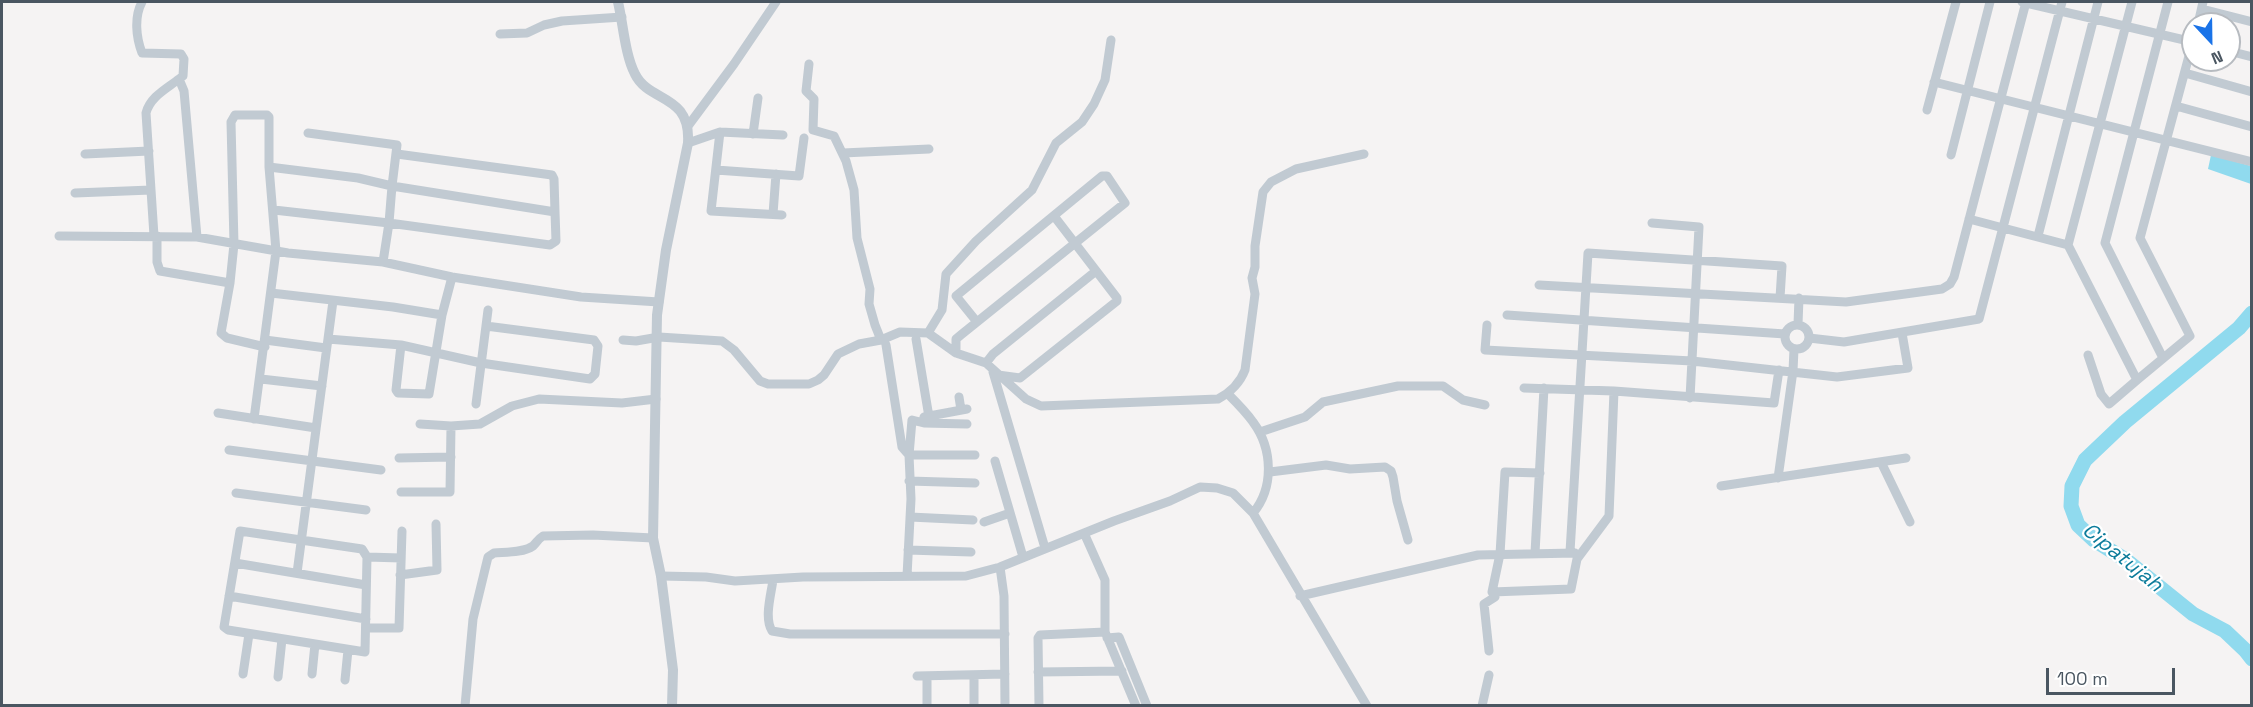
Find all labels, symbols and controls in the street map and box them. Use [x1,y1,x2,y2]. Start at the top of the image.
north arrow [2181,12,2241,72]
text: N [2208,46,2226,69]
water label: Cipatujah [2077,518,2167,598]
scale bar [2049,656,2178,694]
text: 100 m [2057,667,2108,690]

